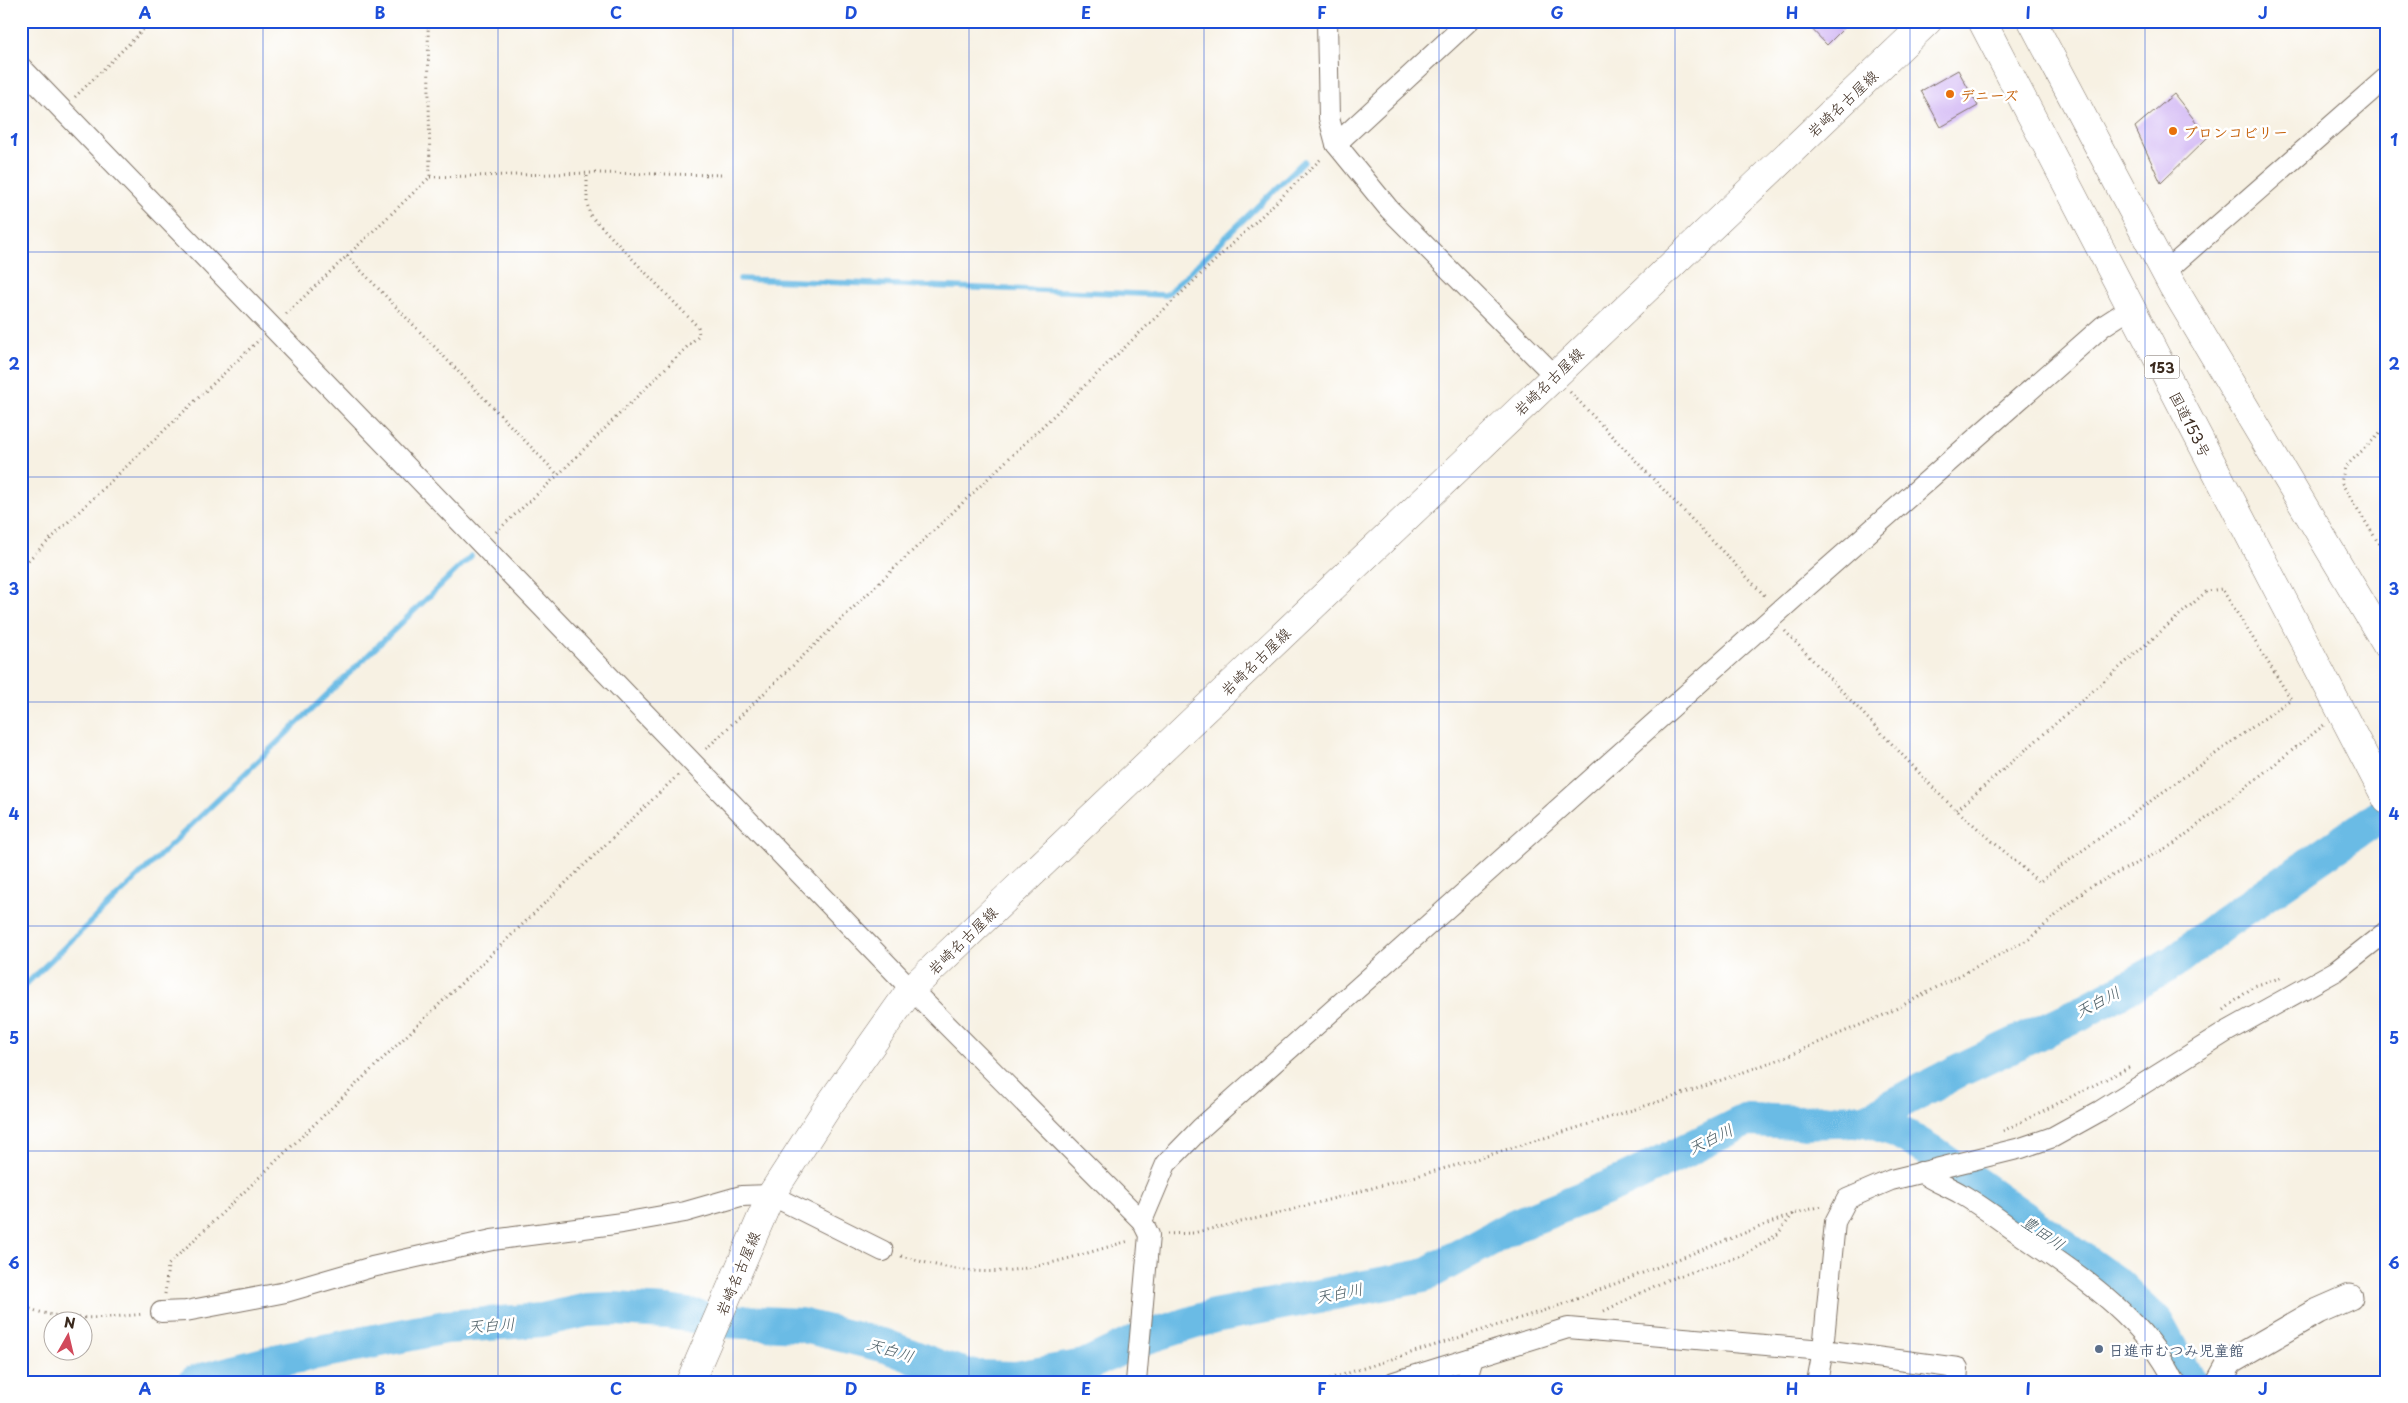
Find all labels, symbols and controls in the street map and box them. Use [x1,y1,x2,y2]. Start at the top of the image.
text: A [139,0,152,24]
text: B [375,0,386,24]
text: C [610,0,622,24]
text: D [845,0,857,24]
text: E [1081,0,1091,24]
text: F [1317,0,1327,24]
text: G [1550,0,1564,24]
text: H [1786,0,1798,24]
text: I [2025,0,2031,24]
text: J [2258,0,2268,24]
street label: 岩崎名古屋線 [1801,64,1883,142]
place label: デニーズ [1960,83,2019,106]
marker: デニーズ [1944,88,1956,100]
place label: ブロンコビリー [2183,120,2288,143]
marker: ブロンコビリー [2167,125,2179,137]
text: 1 [10,127,18,151]
text: 1 [2390,127,2398,151]
street label: 岩崎名古屋線 [1508,341,1588,421]
text: 2 [8,351,20,375]
text: 2 [2388,351,2400,375]
road number: 153 [2144,356,2180,378]
street label: 国道153号 [2165,387,2217,461]
text: 3 [9,576,19,600]
text: 3 [2389,576,2399,600]
street label: 岩崎名古屋線 [1215,621,1295,701]
text: 4 [9,801,20,825]
text: 4 [2389,801,2400,825]
street label: 岩崎名古屋線 [922,900,1002,980]
water label: 天白川 [2070,979,2124,1023]
text: 5 [9,1025,19,1049]
text: 5 [2389,1025,2399,1049]
water label: 天白川 [1683,1117,1737,1159]
water label: 豊田川 [2017,1208,2071,1256]
street label: 岩崎名古屋線 [709,1227,765,1319]
text: 6 [8,1250,20,1274]
text: 6 [2388,1250,2400,1274]
water label: 天白川 [1313,1276,1365,1308]
north arrow [42,1310,92,1360]
water label: 天白川 [466,1310,516,1338]
text: N [63,1311,77,1334]
water label: 天白川 [865,1331,917,1367]
place label: 日進市むつみ児童館 [2109,1338,2244,1361]
marker: 日進市むつみ児童館 [2093,1343,2105,1355]
text: A [139,1376,152,1400]
text: B [375,1376,386,1400]
text: C [610,1376,622,1400]
text: D [845,1376,857,1400]
text: E [1081,1376,1091,1400]
text: F [1317,1376,1327,1400]
text: G [1550,1376,1564,1400]
text: H [1786,1376,1798,1400]
text: I [2025,1376,2031,1400]
text: J [2258,1376,2268,1400]

